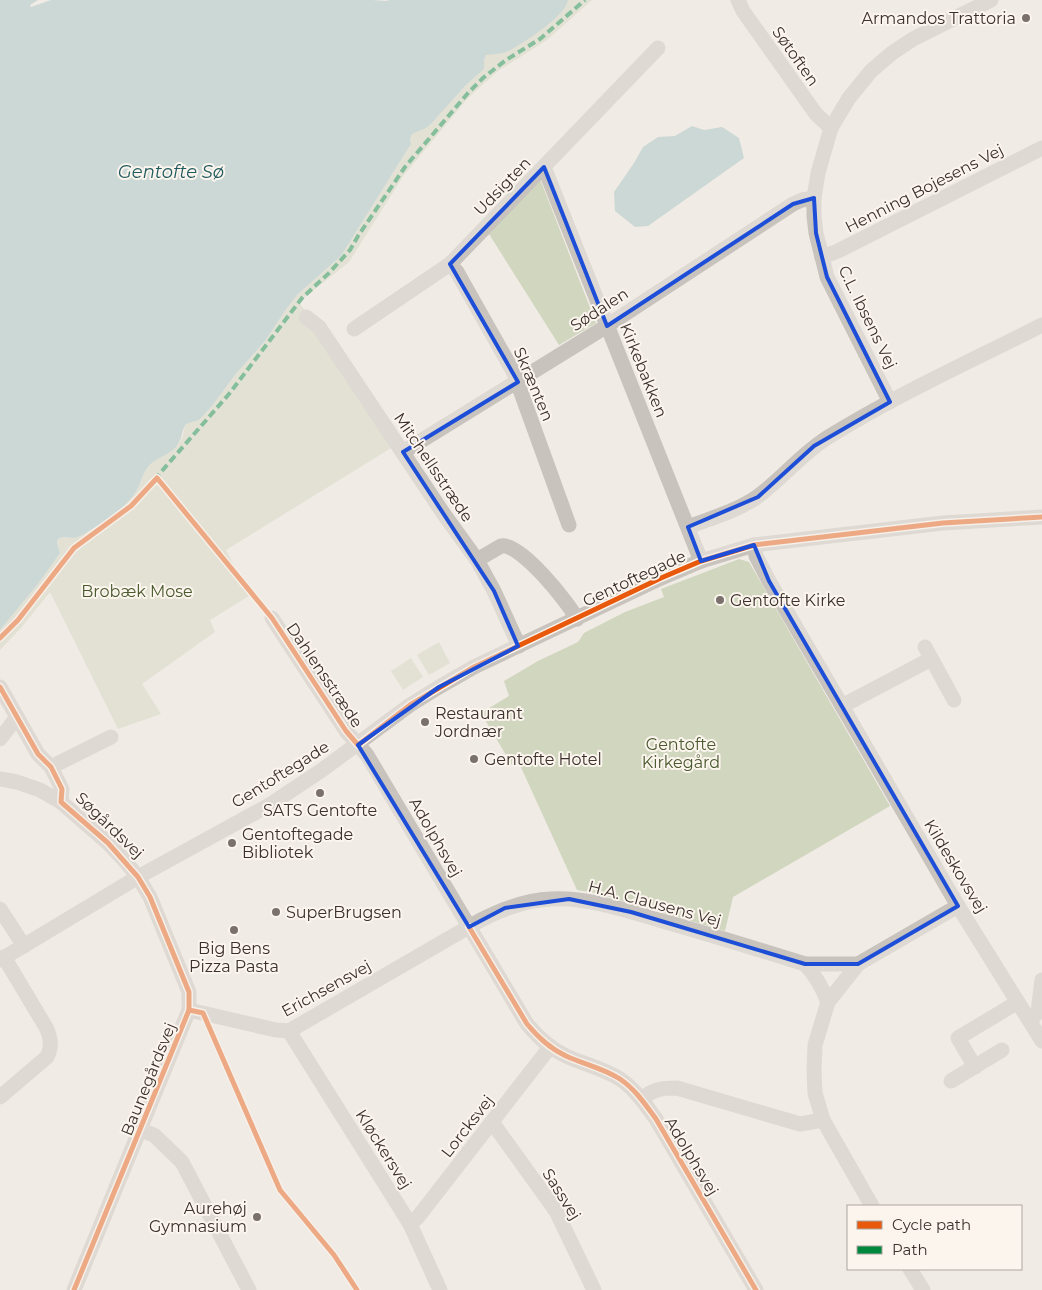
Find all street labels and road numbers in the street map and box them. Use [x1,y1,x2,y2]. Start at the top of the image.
street label: Søtoften [768,23,823,90]
street label: Henning Bojesens Vej [842,140,1007,237]
street label: Udsigten [470,153,535,219]
street label: C.L. Ibsens Vej [834,262,901,372]
street label: Sødalen [567,284,632,335]
street label: Kirkebakken [616,320,671,420]
street label: Skrænten [509,344,558,424]
street label: Mitchellsstræde [390,409,477,526]
street label: Gentoftegade [580,546,689,611]
street label: Dahlensstræde [282,619,367,731]
street label: Gentoftegade [228,737,332,812]
street label: Søgårdsvej [72,788,148,863]
street label: Adolphsvej [405,794,466,880]
street label: Kildeskovsvej [920,816,991,917]
street label: H.A. Clausens Vej [586,877,723,930]
street label: Erichsensvej [278,956,374,1021]
street label: Baunegårdsvej [117,1020,180,1138]
street label: Lorcksvej [437,1091,498,1161]
street label: Kløckersvej [352,1106,415,1192]
street label: Adolphsvej [661,1114,722,1199]
street label: Sassvej [538,1165,585,1224]

